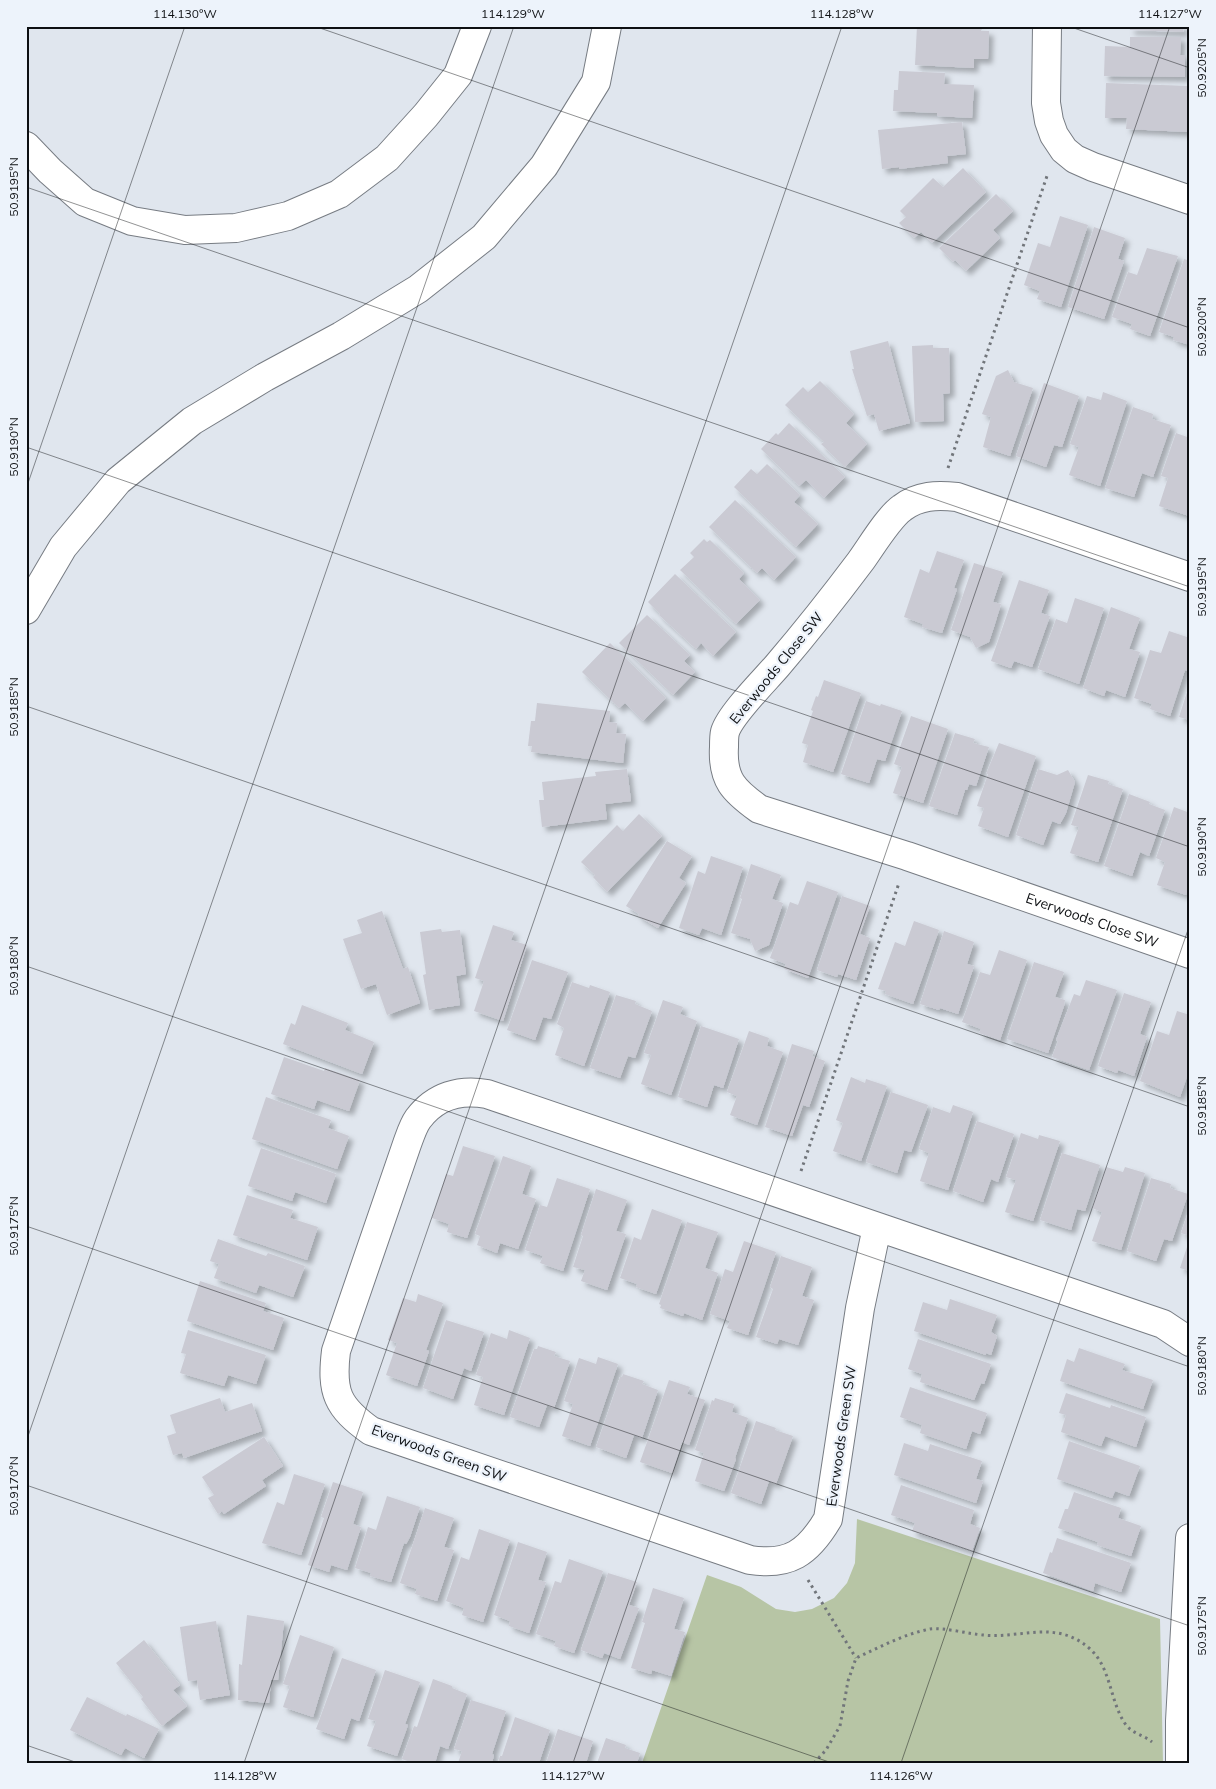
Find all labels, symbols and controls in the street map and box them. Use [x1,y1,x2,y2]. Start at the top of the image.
text: 114.130°W [153,6,217,21]
text: 114.129°W [481,6,545,21]
text: 114.128°W [810,6,874,21]
text: 114.127°W [1138,6,1202,21]
text: 50.9205°N [1194,38,1209,98]
text: 50.9195°N [6,157,21,217]
text: 50.9200°N [1194,297,1209,357]
text: 50.9190°N [6,417,21,477]
text: 50.9195°N [1194,557,1209,617]
street label: Everwoods Close SW [725,608,827,728]
text: 50.9185°N [6,677,21,737]
text: 50.9190°N [1194,817,1209,877]
street label: Everwoods Close SW [1023,889,1161,951]
text: 50.9180°N [6,936,21,996]
text: 50.9185°N [1194,1076,1209,1136]
text: 50.9175°N [6,1196,21,1256]
text: 50.9180°N [1194,1336,1209,1396]
street label: Everwoods Green SW [822,1364,860,1508]
street label: Everwoods Green SW [369,1420,509,1486]
text: 50.9170°N [6,1456,21,1516]
text: 50.9175°N [1194,1596,1209,1656]
text: 114.128°W [213,1768,277,1783]
text: 114.127°W [541,1768,605,1783]
text: 114.126°W [869,1768,933,1783]

